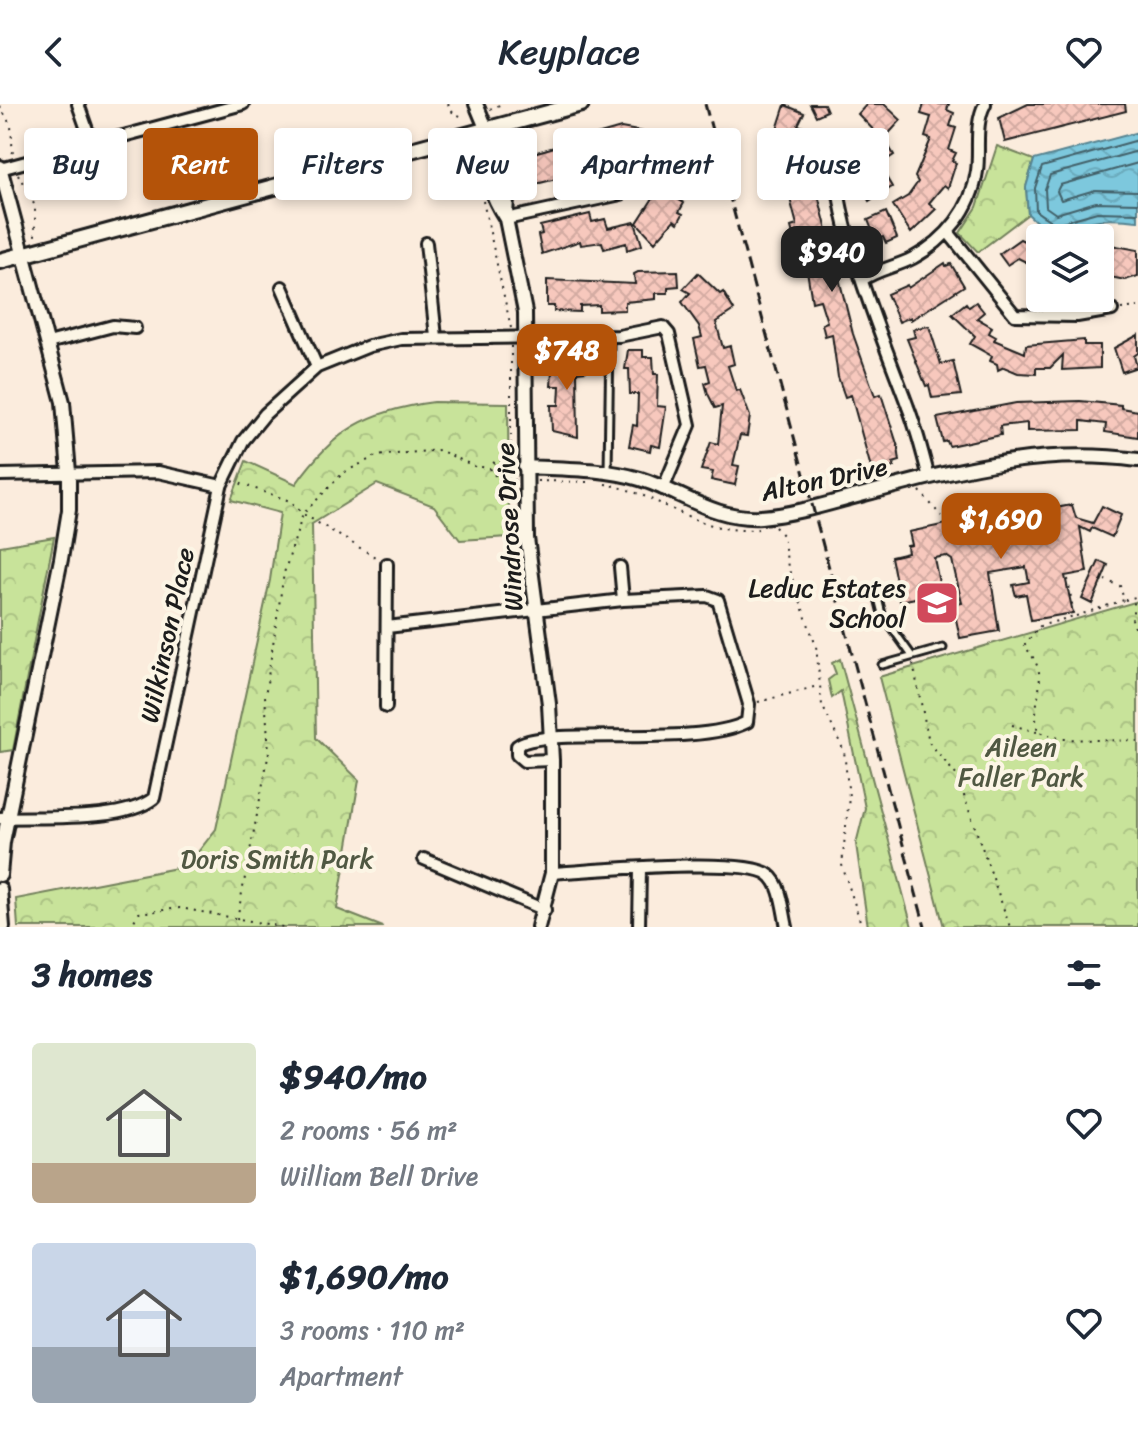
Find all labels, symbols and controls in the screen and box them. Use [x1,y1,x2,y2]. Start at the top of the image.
text: Keyplace [498,20,640,84]
icon: back [32,30,76,74]
icon: heart [1062,30,1106,74]
chip: Buy [24,128,127,200]
chip: Rent [143,128,258,200]
chip: Filters [274,128,412,200]
chip: New [428,128,537,200]
chip: Apartment [553,128,741,200]
chip: House [757,128,889,200]
map controls [1026,224,1114,312]
button: layers [1026,224,1114,312]
pin: $940 [785,226,879,294]
text: $940 [799,229,865,275]
pin: $748 [520,324,614,392]
text: $748 [535,327,599,373]
street label: Windrose Drive [482,441,536,613]
street label: Alton Drive [756,443,892,515]
pin: $1,690 [936,493,1066,561]
text: $1,690 [960,496,1042,542]
street label: Wilkinson Place [126,543,208,727]
place label: Leduc Estates School [748,565,907,641]
school or university icon: Leduc Estates School [913,579,961,627]
park label: Aileen Faller Park [958,724,1084,800]
park label: Doris Smith Park [181,836,374,882]
text: 3 homes [32,945,152,1005]
icon: filters [1062,953,1106,997]
text: $940/mo [280,1047,427,1107]
icon: home [96,1075,192,1171]
icon: heart [1062,1101,1106,1145]
text: 2 rooms · 56 m² [280,1107,458,1153]
text: William Bell Drive [280,1153,478,1199]
text: $1,690/mo [280,1247,449,1307]
icon: home [96,1275,192,1371]
icon: heart [1062,1301,1106,1345]
text: 3 rooms · 110 m² [280,1307,465,1353]
text: Apartment [280,1353,403,1399]

